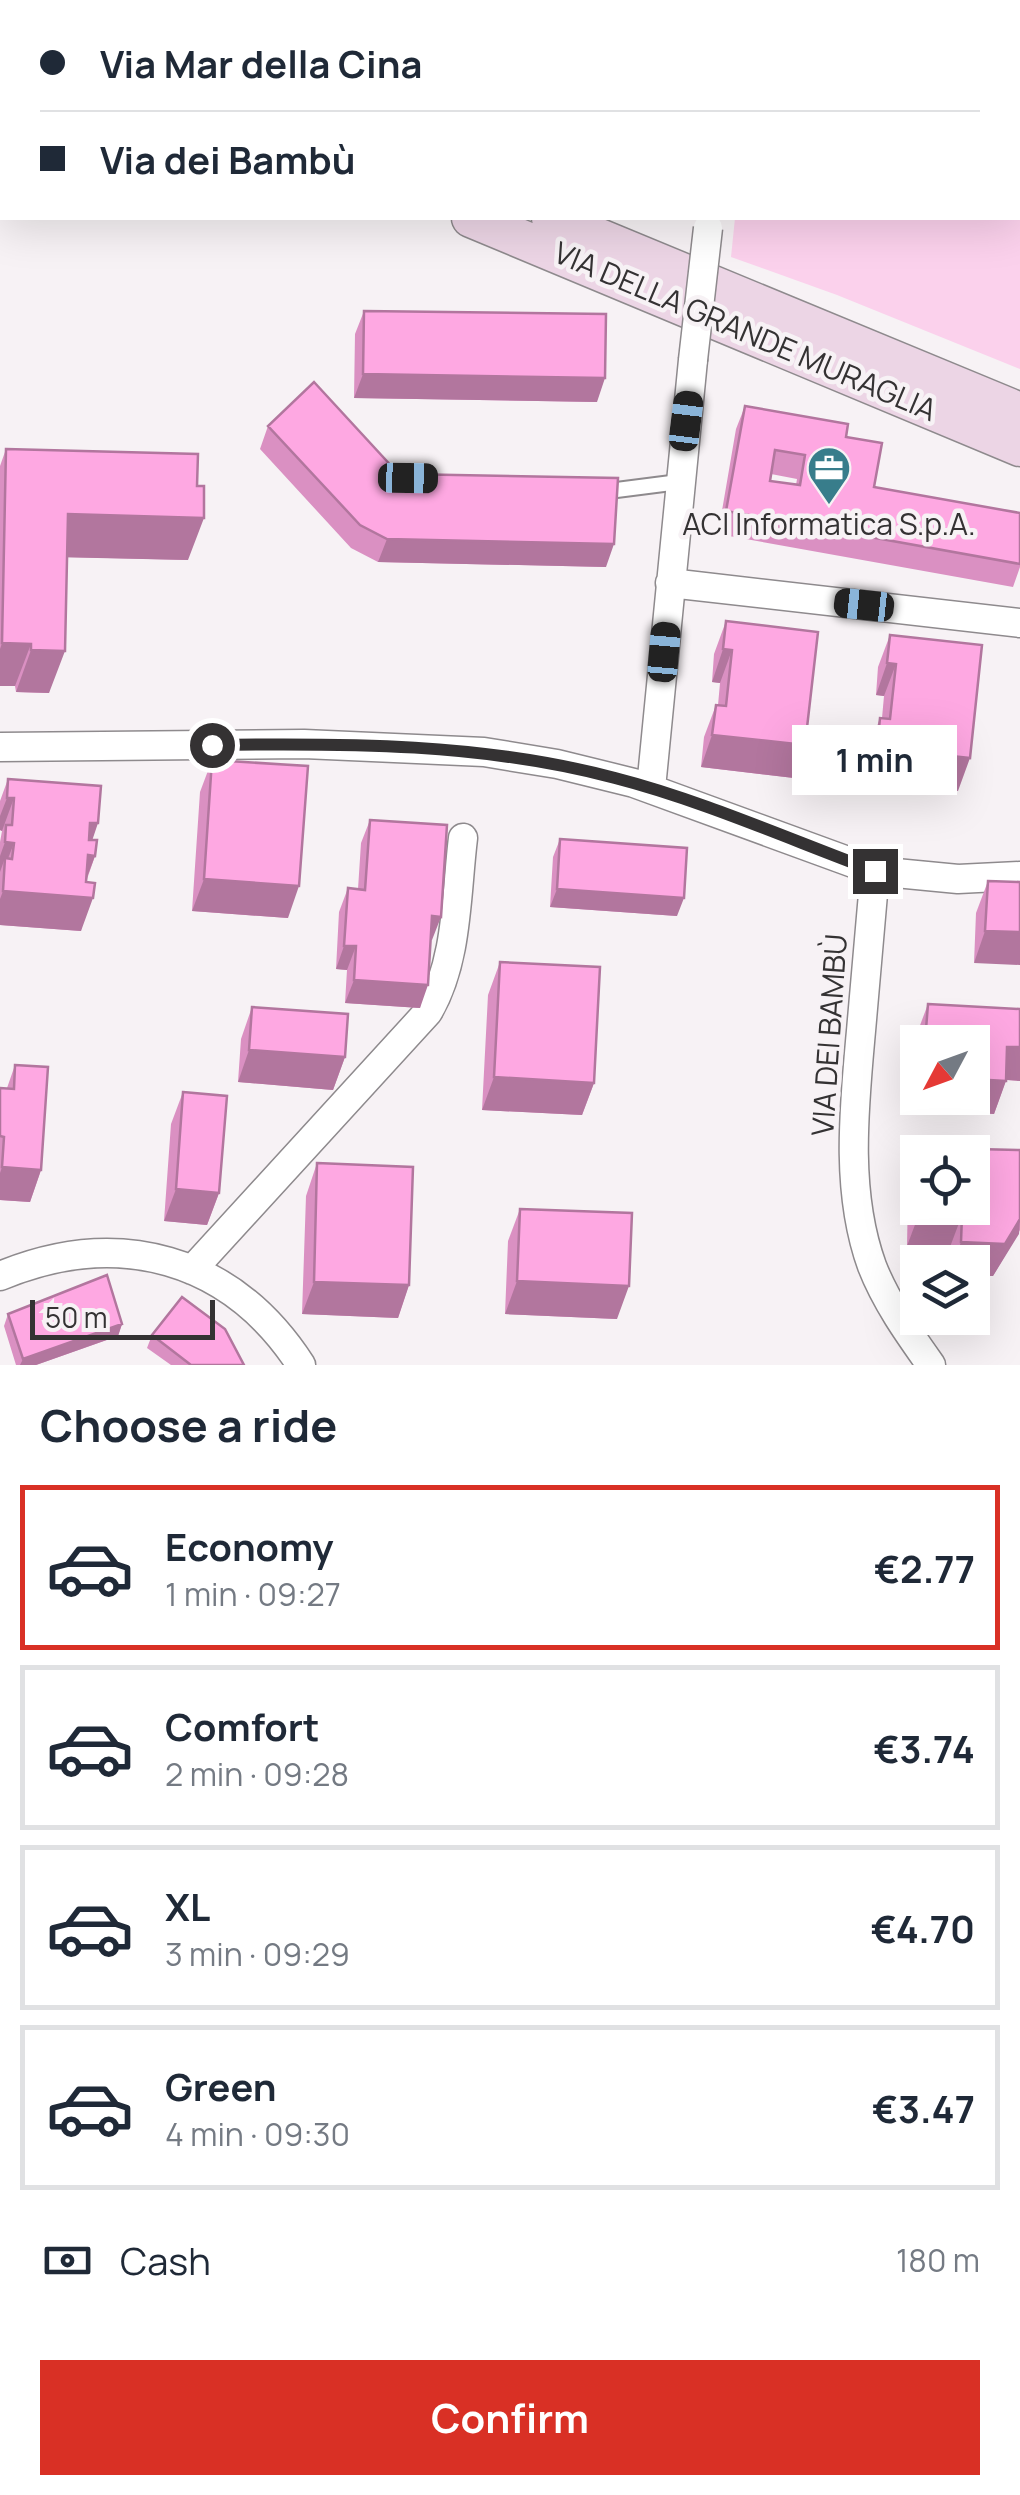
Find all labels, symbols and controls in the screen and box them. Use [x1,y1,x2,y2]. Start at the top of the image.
text: Via Mar della Cina [100,37,422,89]
text: Via dei Bambù [100,133,356,185]
street label: VIA DELLA GRANDE MURAGLIA [548,231,943,430]
car [667,389,705,453]
office icon: ACI Informatica S.p.A. [806,445,852,506]
car [378,462,438,494]
place label: ACI Informatica S.p.A. [682,503,976,544]
car [833,587,895,623]
car [646,621,682,683]
route start [190,723,235,768]
callout: 1 min [792,726,958,796]
text: 1 min [835,738,914,782]
route end [853,849,898,894]
street label: VIA DEI BAMBÙ [801,932,856,1137]
north arrow [900,1025,990,1115]
map controls [900,1025,990,1335]
button: locate [900,1135,990,1225]
button: layers [900,1245,990,1335]
scale bar [30,1295,215,1340]
text: 50 m [45,1298,108,1336]
text: Choose a ride [40,1394,337,1456]
text: Economy [165,1520,334,1572]
icon: car [45,1523,135,1613]
text: €2.77 [874,1542,975,1594]
text: 1 min · 09:27 [165,1572,341,1616]
text: Comfort [165,1700,319,1752]
icon: car [45,1703,135,1793]
text: €3.74 [874,1722,975,1774]
text: 2 min · 09:28 [165,1752,349,1796]
text: XL [165,1880,210,1932]
icon: car [45,1883,135,1973]
text: €4.70 [871,1902,975,1954]
text: 3 min · 09:29 [165,1932,350,1976]
text: Green [165,2060,277,2112]
icon: car [45,2063,135,2153]
text: €3.47 [872,2082,975,2134]
text: 4 min · 09:30 [165,2112,350,2156]
icon: cash [40,2233,95,2288]
text: Cash [120,2234,211,2286]
text: 180 m [896,2238,980,2282]
button: Confirm [40,2360,980,2475]

